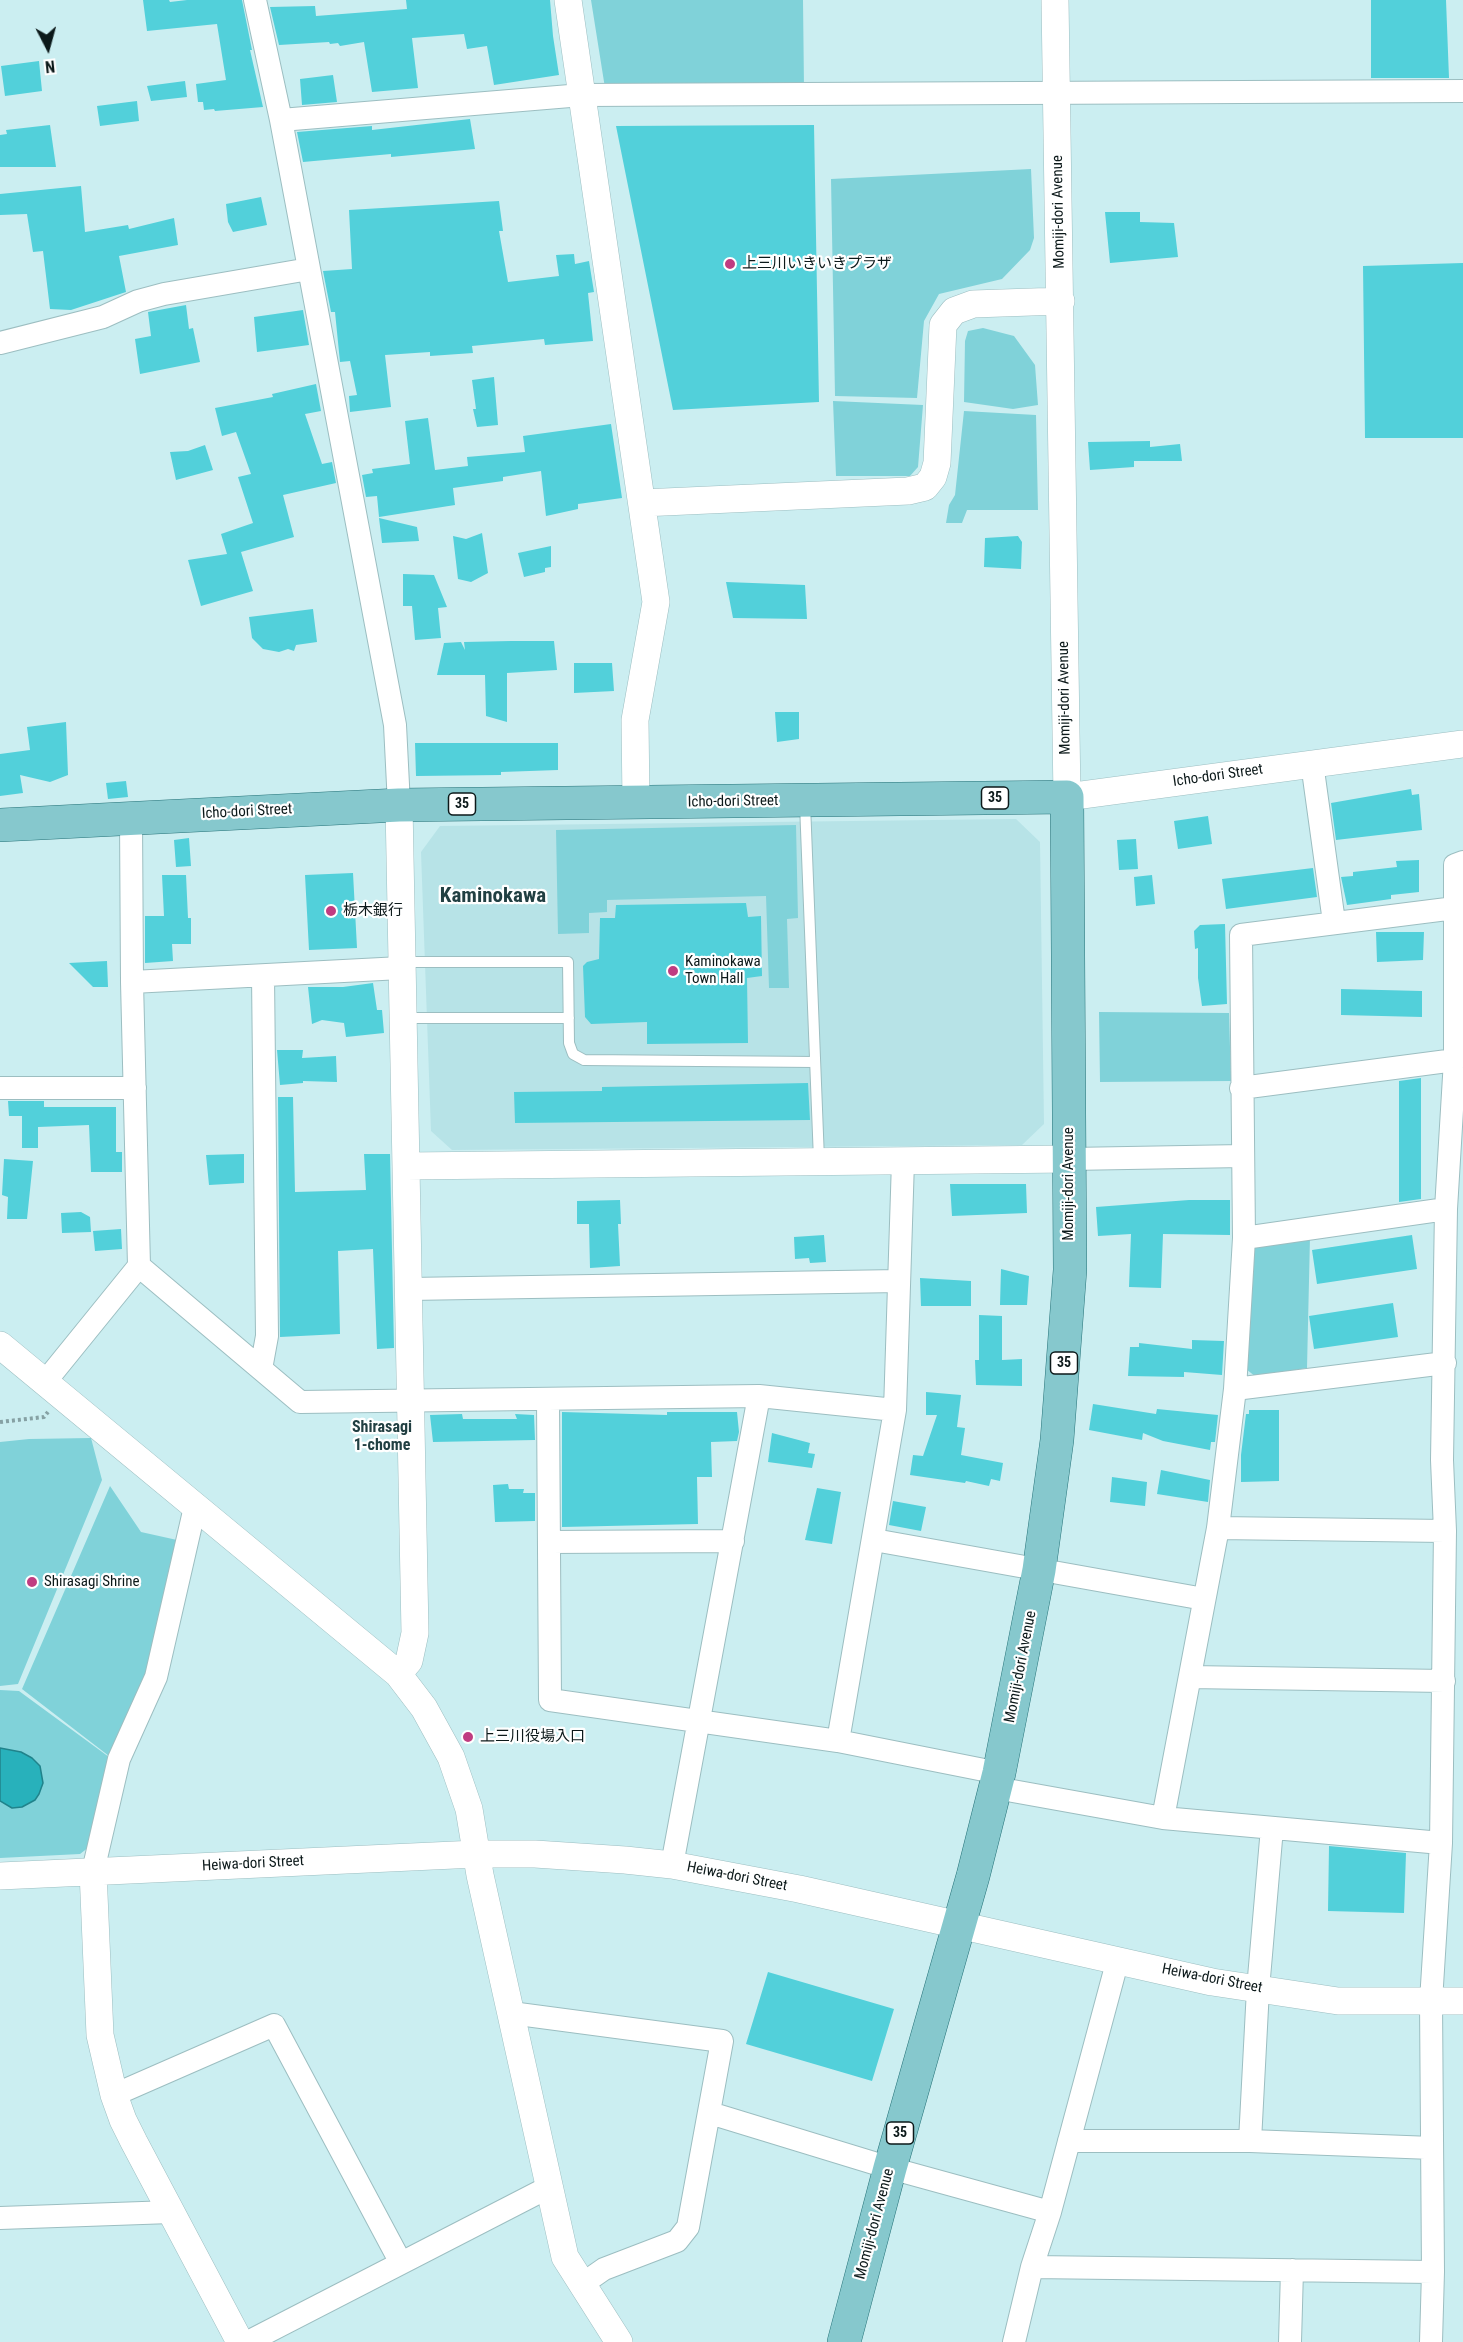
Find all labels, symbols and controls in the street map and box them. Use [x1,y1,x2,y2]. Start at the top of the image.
north arrow [18,18,78,78]
text: N [44,56,56,76]
street label: Momiji-dori Avenue [1049,155,1069,269]
place label: 上三川いきいきプラザ [742,255,892,273]
marker: 上三川いきいきプラザ [723,257,737,271]
street label: Momiji-dori Avenue [1055,641,1075,755]
street label: Icho-dori Street [1172,761,1264,791]
road number: 35 [982,787,1008,809]
street label: Icho-dori Street [687,792,779,812]
road number: 35 [448,793,476,815]
street label: Icho-dori Street [201,801,293,823]
district label: Kaminokawa [440,884,546,910]
place label: 栃木銀行 [343,902,403,920]
marker: 栃木銀行 [324,904,338,918]
place label: Kaminokawa Town Hall [685,953,761,988]
marker: Kaminokawa Town Hall [666,964,680,978]
street label: Momiji-dori Avenue [1060,1127,1078,1241]
road number: 35 [1050,1352,1078,1374]
district label: Shirasagi 1-chome [352,1418,412,1456]
place label: Shirasagi Shrine [44,1573,140,1591]
marker: Shirasagi Shrine [25,1575,39,1589]
street label: Momiji-dori Avenue [1001,1609,1041,1725]
place label: 上三川役場入口 [480,1728,585,1746]
marker: 上三川役場入口 [461,1730,475,1744]
street label: Heiwa-dori Street [202,1852,304,1876]
street label: Heiwa-dori Street [685,1858,789,1896]
street label: Heiwa-dori Street [1160,1960,1264,1998]
road number: 35 [886,2122,914,2144]
street label: Momiji-dori Avenue [852,2167,898,2281]

